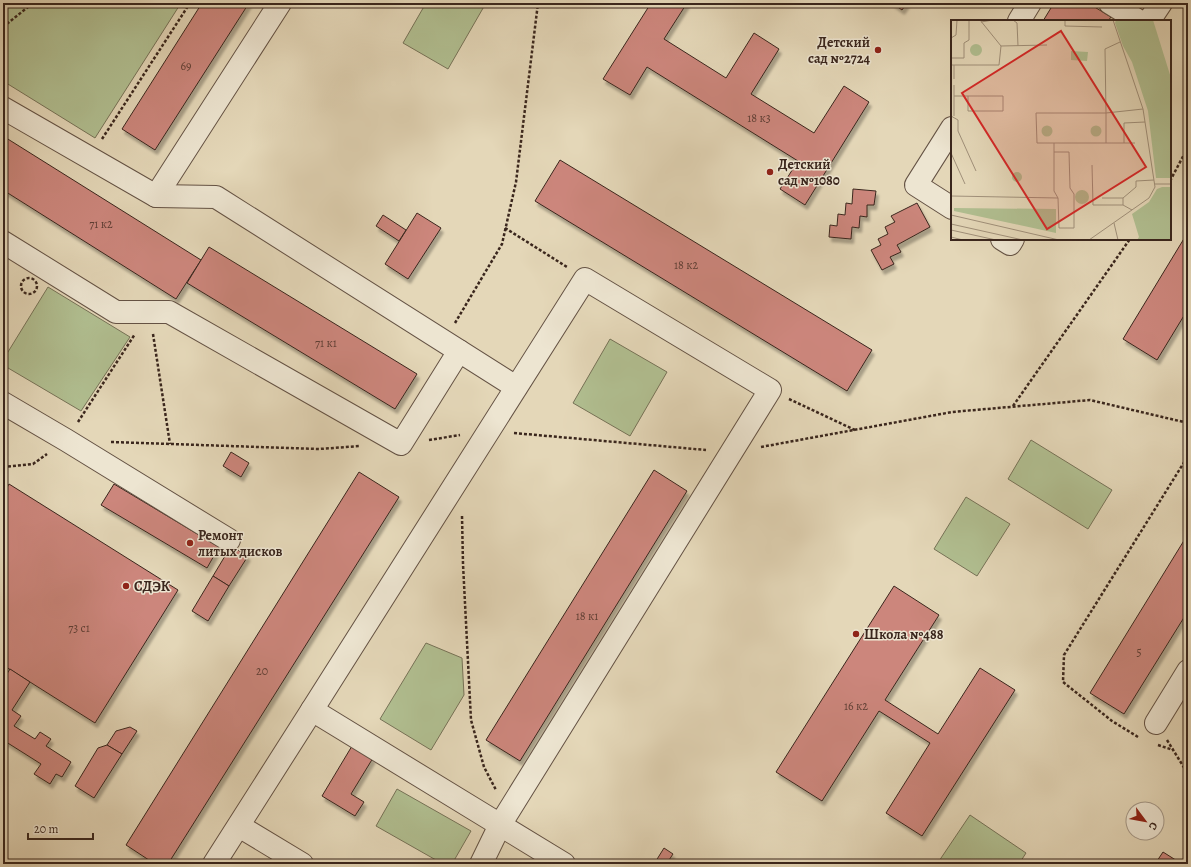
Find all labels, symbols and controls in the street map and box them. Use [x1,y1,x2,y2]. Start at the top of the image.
inset map [951,20,1171,240]
place label: Детский сад №2724 [808,33,870,68]
marker: Детский сад №2724 [873,45,883,55]
house number: 69 [180,58,192,74]
house number: 18 к3 [747,110,771,126]
place label: Детский сад №1080 [778,155,840,190]
marker: Детский сад №1080 [765,167,775,177]
house number: 71 к2 [89,216,113,232]
house number: 18 к2 [674,257,698,273]
house number: 71 к1 [315,335,337,351]
place label: Ремонт литых дисков [197,526,283,561]
marker: Ремонт литых дисков [185,538,195,548]
place label: СДЭК [134,577,171,596]
marker: СДЭК [121,581,131,591]
house number: 18 к1 [576,608,598,624]
house number: 73 с1 [68,620,90,636]
place label: Школа №488 [864,625,944,644]
marker: Школа №488 [851,629,861,639]
house number: 5 [1136,644,1142,660]
house number: 20 [256,663,268,679]
house number: 16 к2 [844,698,868,714]
north arrow [1125,801,1165,841]
scale bar [28,815,93,841]
text: С [1145,819,1161,833]
text: 20 m [34,821,58,837]

